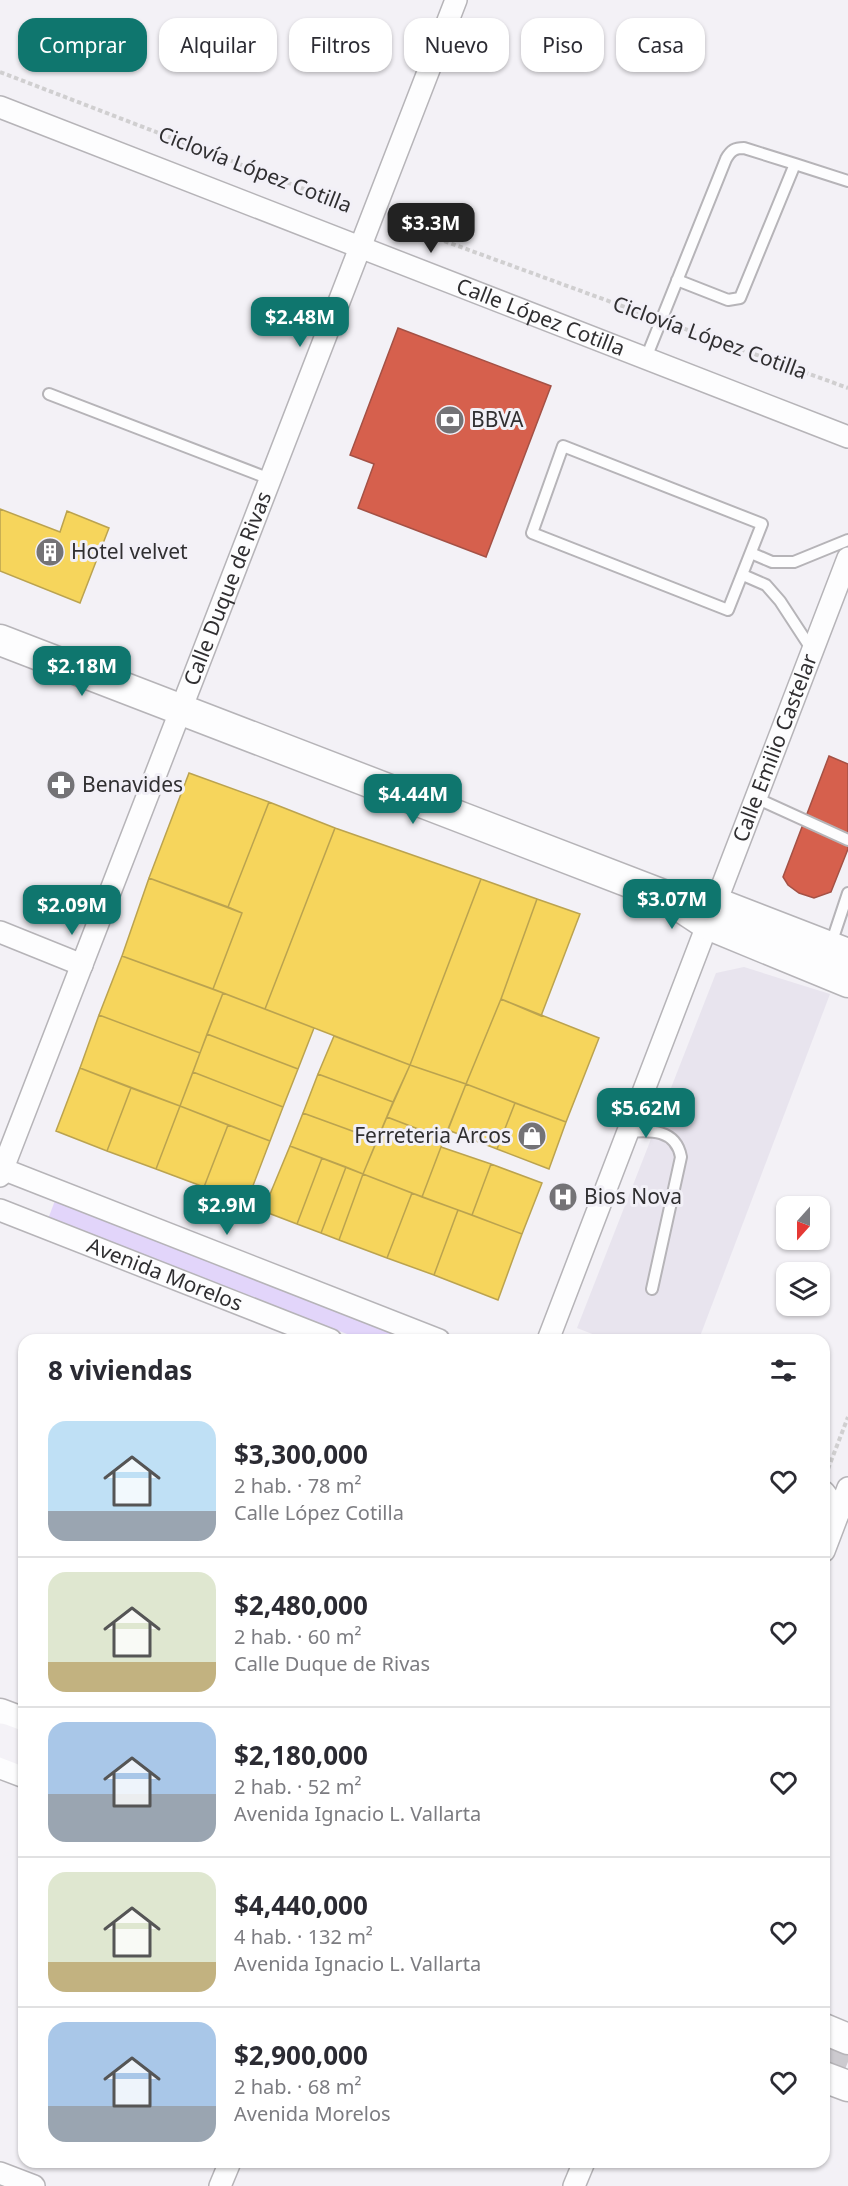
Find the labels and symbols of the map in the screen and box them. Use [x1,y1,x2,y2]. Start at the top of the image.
street label: Ciclovía López Cotilla [155,119,356,219]
pin: $3.3M [389,203,473,254]
street label: Calle López Cotilla [453,271,629,362]
street label: Ciclovía López Cotilla [609,289,811,385]
pin: $2.48M [251,297,349,348]
bank icon: BBVA [434,404,466,436]
place label: BBVA [471,405,524,433]
street label: Calle Duque de Rivas [177,487,277,689]
building icon: Hotel velvet [34,536,66,568]
place label: Hotel velvet [71,537,188,565]
pin: $2.18M [33,646,131,697]
street label: Calle Emilio Castelar [725,649,823,846]
pharmacy icon: Benavides [45,769,77,801]
place label: Benavides [82,770,183,798]
pin: $4.44M [364,774,462,825]
pin: $3.07M [623,879,721,930]
pin: $2.09M [23,885,121,936]
pin: $5.62M [597,1088,695,1139]
shop icon: Ferreteria Arcos [516,1120,548,1152]
place label: Ferreteria Arcos [354,1121,511,1149]
hospital icon: Bios Nova [547,1181,579,1213]
place label: Bios Nova [584,1182,682,1210]
pin: $2.9M [185,1185,269,1236]
north arrow [776,1196,830,1250]
street label: Avenida Morelos [83,1231,247,1317]

